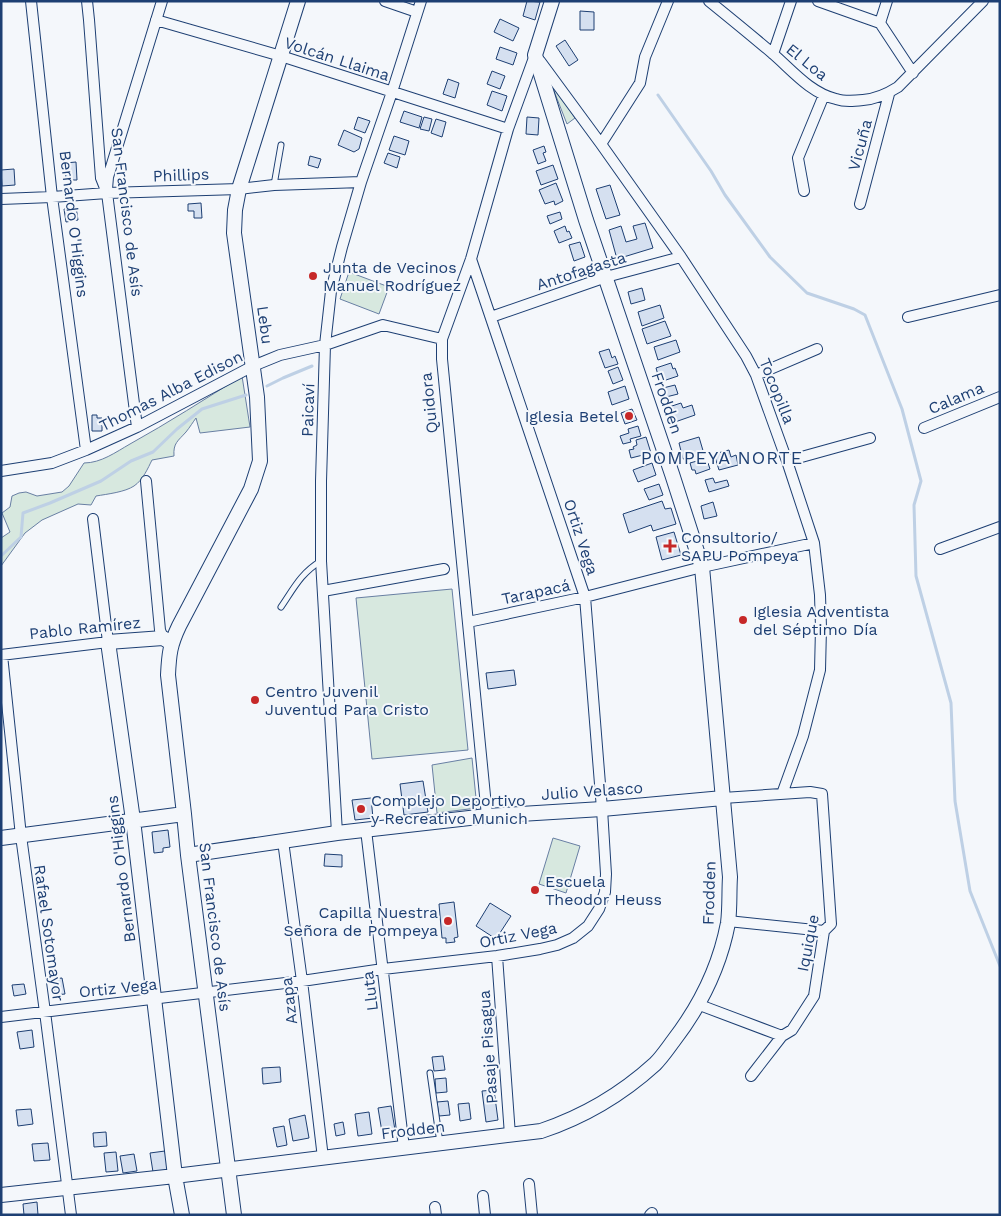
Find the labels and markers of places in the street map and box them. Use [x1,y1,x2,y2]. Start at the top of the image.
place label: Junta de Vecinos Manuel Rodríguez [323,258,461,295]
marker: Junta de Vecinos Manuel Rodríguez [307,270,319,282]
place label: Iglesia Betel [525,407,619,426]
marker: Iglesia Betel [623,410,635,422]
place label: Consultorio/ SAPU Pompeya [681,528,799,565]
marker: Consultorio/ SAPU Pompeya [663,539,677,553]
place label: Iglesia Adventista del Séptimo Día [753,602,889,639]
marker: Iglesia Adventista del Séptimo Día [737,614,749,626]
place label: Centro Juvenil Juventud Para Cristo [265,682,429,719]
marker: Centro Juvenil Juventud Para Cristo [249,694,261,706]
place label: Complejo Deportivo y Recreativo Munich [371,791,528,828]
marker: Complejo Deportivo y Recreativo Munich [355,803,367,815]
place label: Escuela Theodor Heuss [545,872,662,909]
marker: Escuela Theodor Heuss [529,884,541,896]
place label: Capilla Nuestra Señora de Pompeya [283,903,438,940]
marker: Capilla Nuestra Señora de Pompeya [442,915,454,927]

